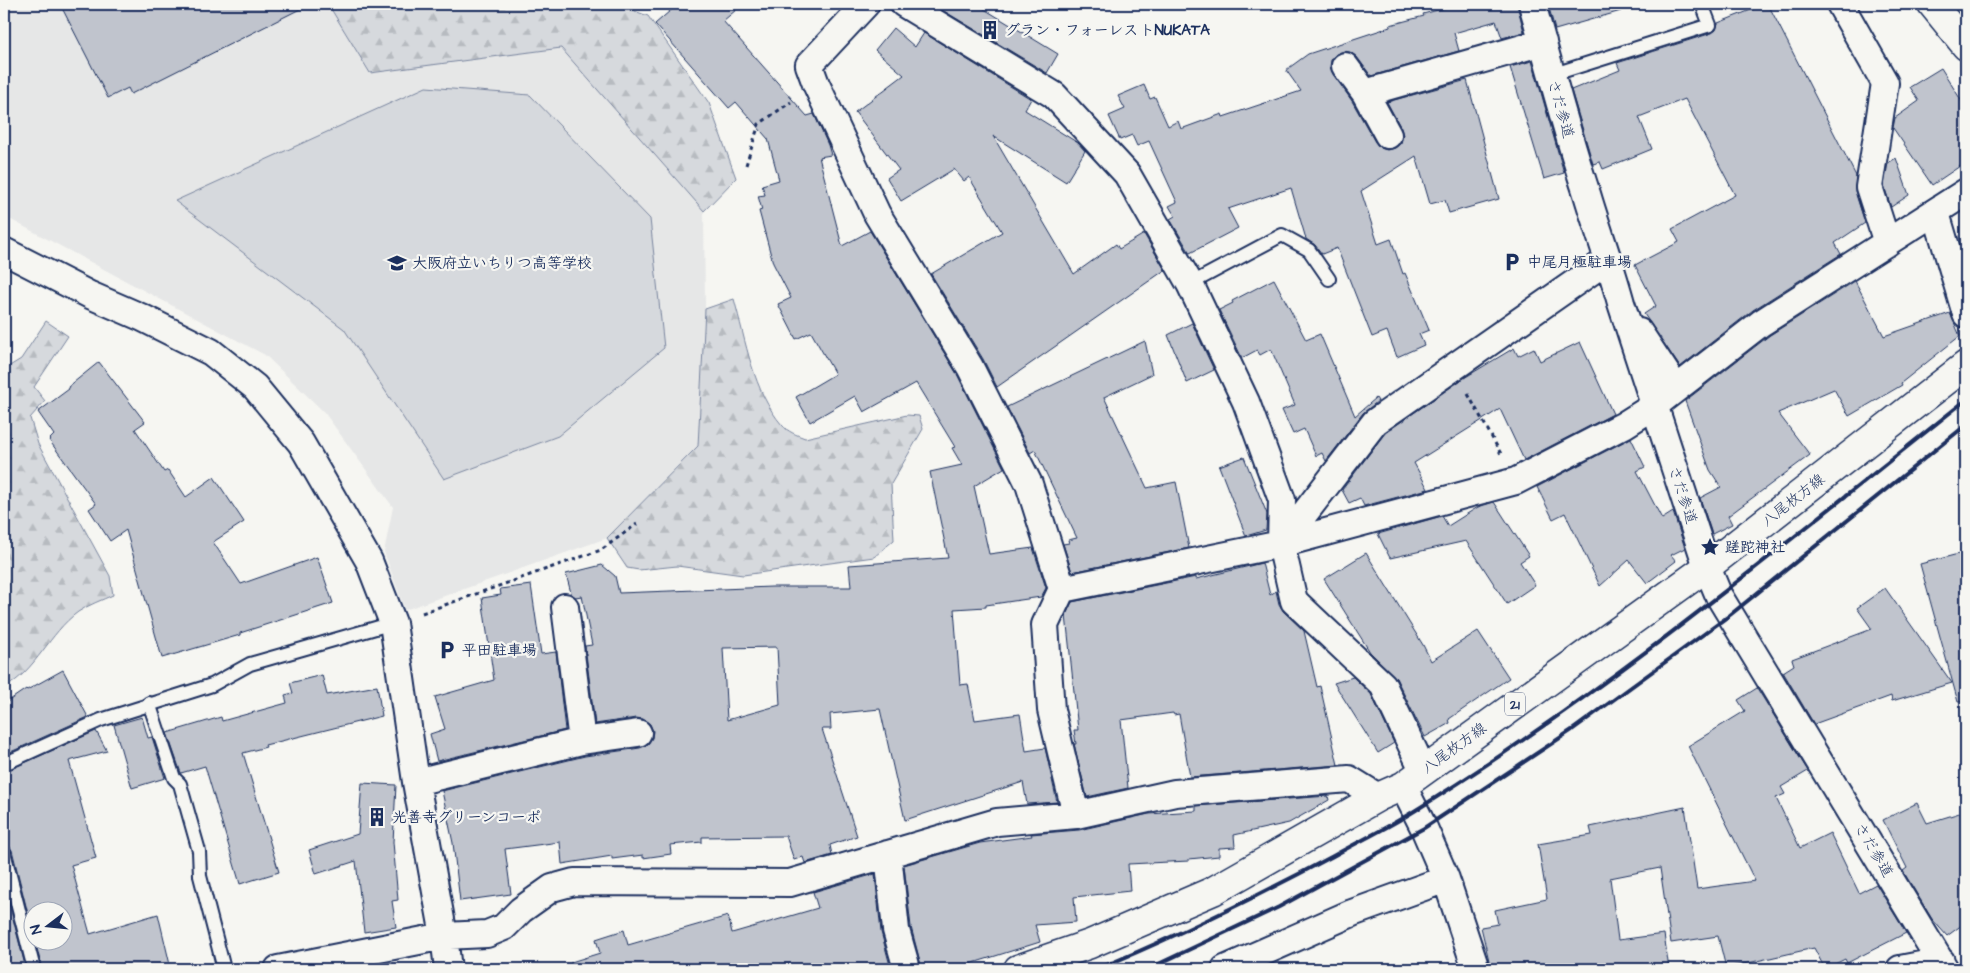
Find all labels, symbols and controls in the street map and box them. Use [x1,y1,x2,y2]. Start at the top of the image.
building icon: グラン・フォーレストNUKATA [979,19,1001,41]
place label: グラン・フォーレストNUKATA [1005,20,1210,41]
street label: さだ参道 [1542,77,1579,141]
parking icon: 中尾月極駐車場 [1501,251,1523,273]
school or university icon: 大阪府立いちりつ高等学校 [386,252,408,274]
place label: 中尾月極駐車場 [1527,252,1632,273]
place label: 大阪府立いちりつ高等学校 [412,253,592,274]
street label: さだ参道 [1663,463,1702,527]
street label: 八尾枚方線 [1757,469,1829,532]
place icon: 蹉跎神社 [1699,536,1721,558]
place label: 蹉跎神社 [1725,537,1785,558]
parking icon: 平田駐車場 [436,639,458,661]
place label: 平田駐車場 [462,640,537,661]
road number: 21 [1505,692,1525,716]
street label: 八尾枚方線 [1418,718,1491,779]
building icon: 光善寺グリーンコーポ [366,806,388,828]
place label: 光善寺グリーンコーポ [392,807,541,828]
street label: さだ参道 [1849,819,1898,881]
north arrow [22,900,72,950]
text: N [26,922,47,936]

